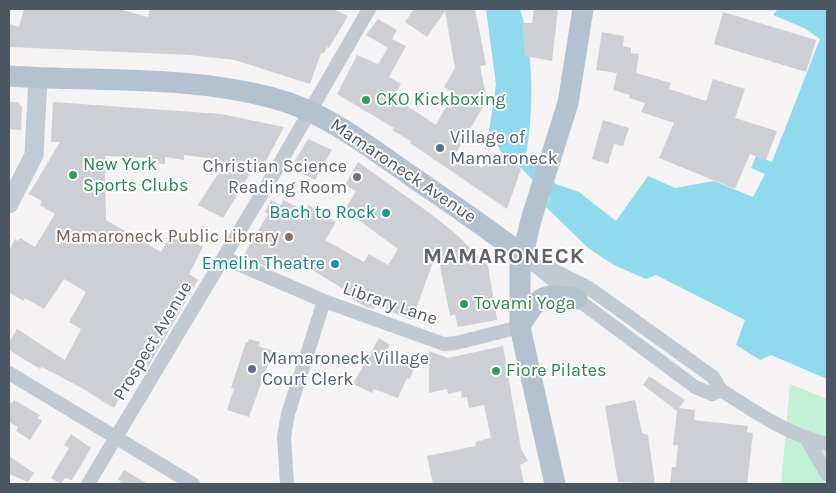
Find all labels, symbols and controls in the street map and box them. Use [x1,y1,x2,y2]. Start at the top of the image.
place label: CKO Kickboxing [376,89,506,111]
marker: CKO Kickboxing [360,94,372,106]
street label: Mamaroneck Avenue [326,114,480,228]
place label: Village of Mamaroneck [450,127,558,170]
marker: Village of Mamaroneck [434,142,446,154]
place label: New York Sports Clubs [83,154,188,196]
place label: Christian Science Reading Room [202,156,347,198]
marker: New York Sports Clubs [67,169,79,181]
marker: Christian Science Reading Room [351,171,363,183]
place label: Bach to Rock [269,202,376,224]
marker: Bach to Rock [380,207,392,219]
place label: Mamaroneck Public Library [56,226,279,248]
marker: Mamaroneck Public Library [283,231,295,243]
district label: MAMARONECK [422,244,586,270]
place label: Emelin Theatre [202,253,325,275]
marker: Emelin Theatre [329,258,341,270]
street label: Prospect Avenue [109,278,197,404]
street label: Library Lane [340,278,440,330]
place label: Tovami Yoga [474,293,575,315]
marker: Tovami Yoga [458,298,470,310]
place label: Mamaroneck Village Court Clerk [262,348,429,390]
place label: Fiore Pilates [506,360,606,382]
marker: Mamaroneck Village Court Clerk [246,363,258,375]
marker: Fiore Pilates [490,365,502,377]

